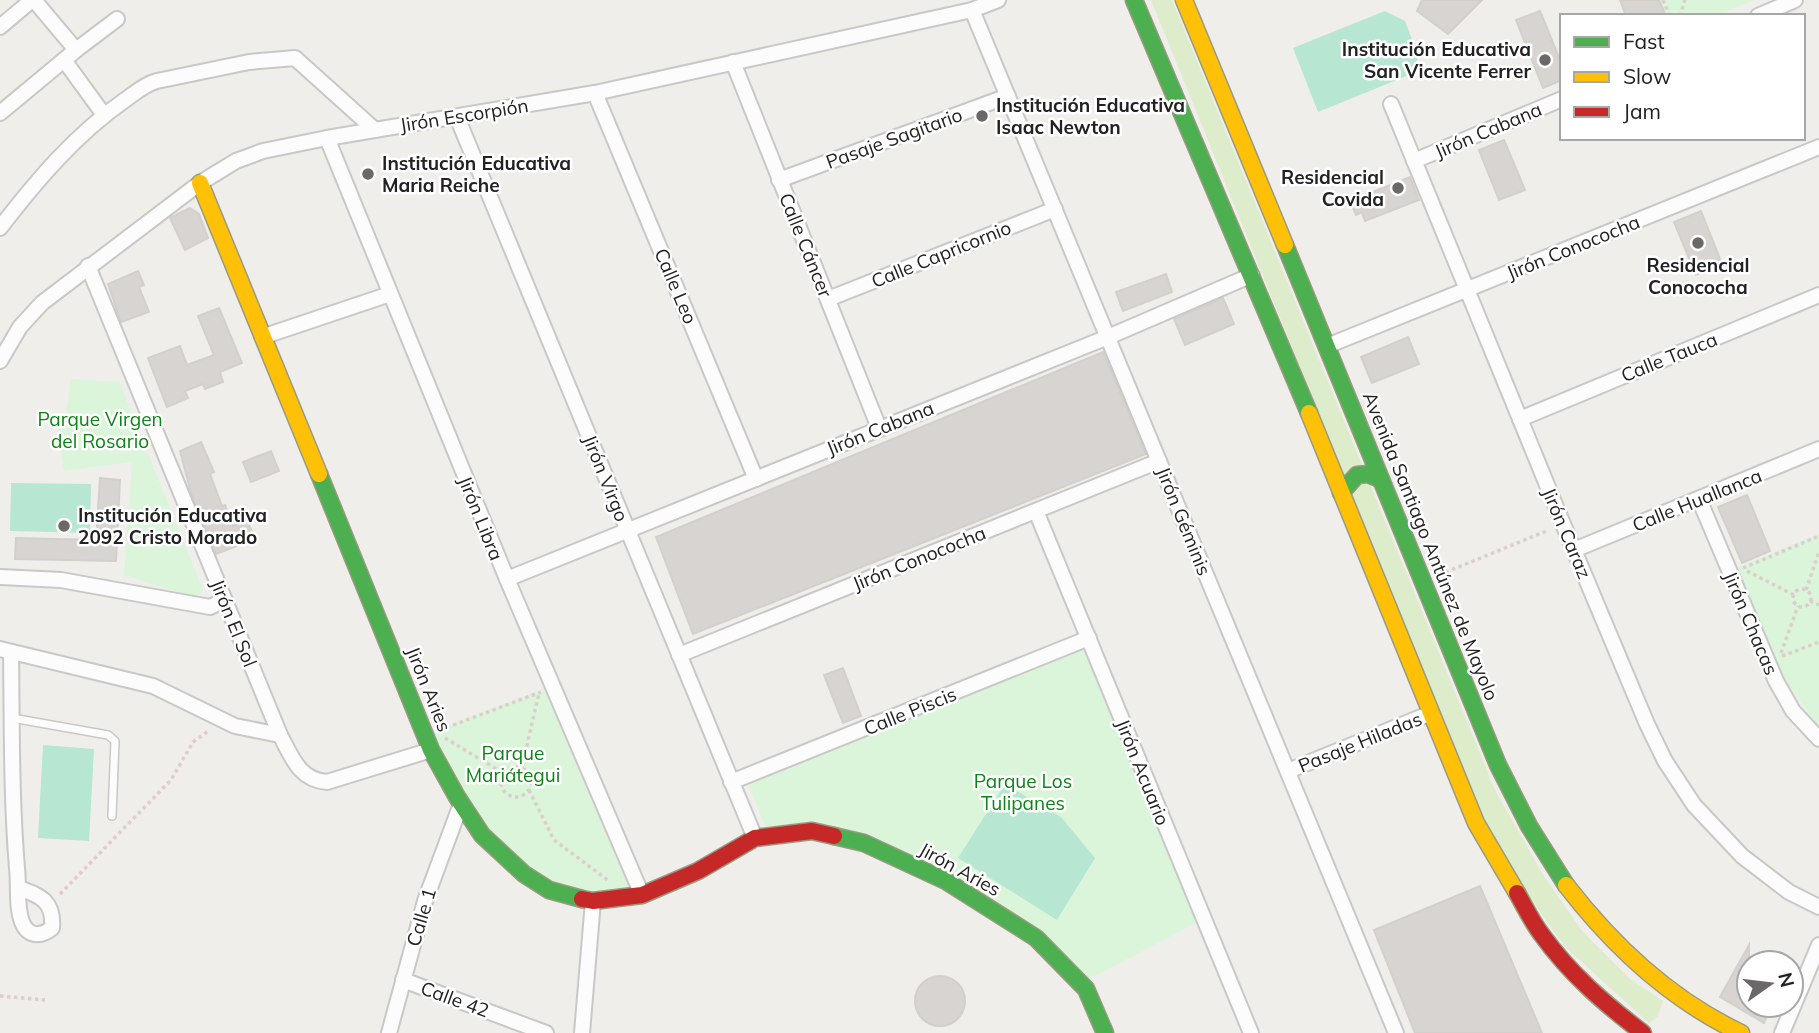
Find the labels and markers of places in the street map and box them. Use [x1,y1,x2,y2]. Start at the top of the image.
place label: Institución Educativa San Vicente Ferrer [1342,37,1532,83]
marker: Institución Educativa San Vicente Ferrer [1537,52,1553,68]
place label: Institución Educativa Isaac Newton [996,93,1185,139]
marker: Institución Educativa Isaac Newton [974,108,990,124]
place label: Institución Educativa Maria Reiche [382,151,571,197]
place label: Residencial Covida [1281,165,1384,211]
marker: Institución Educativa Maria Reiche [360,166,376,182]
marker: Residencial Covida [1390,180,1406,196]
marker: Residencial Conococha [1690,235,1706,251]
place label: Residencial Conococha [1647,253,1749,299]
place label: Institución Educativa 2092 Cristo Morado [78,503,267,549]
marker: Institución Educativa 2092 Cristo Morado [56,518,72,534]

